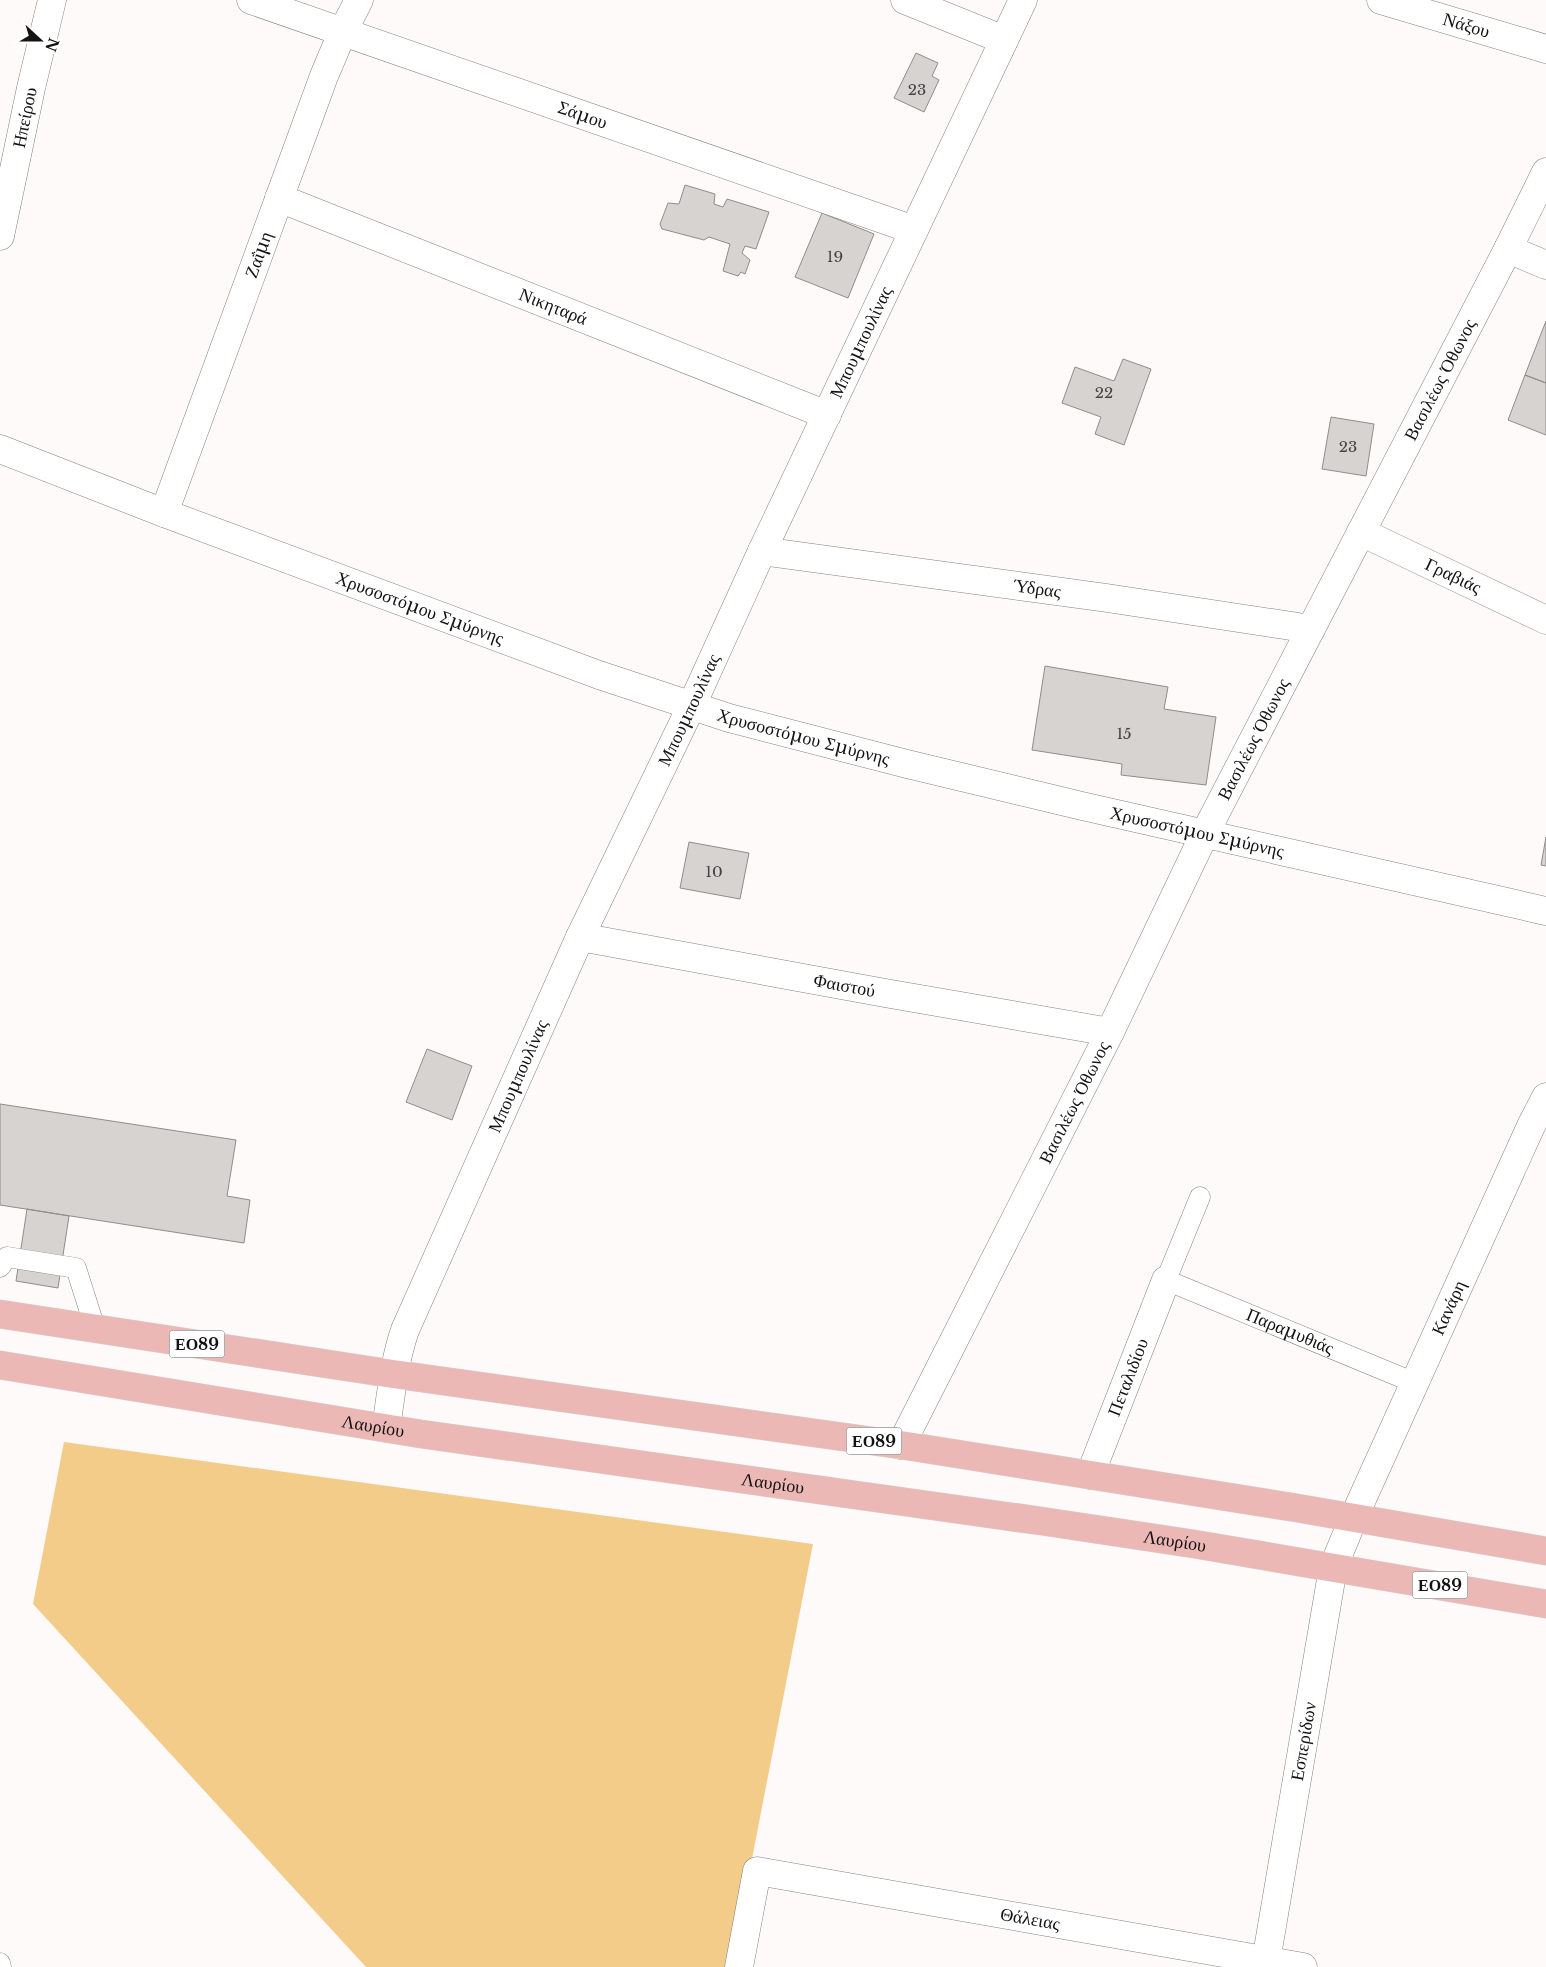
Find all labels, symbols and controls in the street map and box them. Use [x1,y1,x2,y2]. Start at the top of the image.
street label: Νάξου [1440,8,1492,43]
north arrow [15,15,65,65]
text: N [41,35,63,54]
house number: 23 [908,80,926,99]
street label: Ηπείρου [8,85,42,150]
street label: Σάμου [555,96,610,134]
street label: Ζαΐμη [240,229,277,281]
house number: 19 [827,247,843,266]
street label: Νικηταρά [516,283,591,330]
street label: Μπουμπουλίνας [825,283,897,402]
street label: Βασιλέως Όθωνος [1399,315,1481,444]
house number: 22 [1095,383,1113,402]
house number: 23 [1339,437,1357,456]
street label: Γραβιάς [1422,553,1485,599]
street label: Χρυσοστόμου Σμύρνης [333,567,507,650]
street label: Ύδρας [1012,574,1062,603]
street label: Μπουμπουλίνας [653,650,725,770]
street label: Βασιλέως Όθωνος [1213,675,1294,804]
street label: Χρυσοστόμου Σμύρνης [714,704,892,770]
house number: 15 [1116,724,1132,743]
street label: Χρυσοστόμου Σμύρνης [1108,802,1286,862]
house number: 10 [705,862,723,881]
street label: Φαιστού [812,969,877,1002]
street label: Μπουμπουλίνας [483,1016,553,1136]
street label: Βασιλέως Όθωνος [1034,1038,1115,1167]
street label: Κανάρη [1427,1277,1471,1339]
street label: Παραμυθιάς [1243,1303,1337,1359]
road number: ΕΟ89 [170,1330,224,1358]
street label: Πεταλιδίου [1103,1335,1153,1419]
street label: Λαυρίου [340,1410,406,1442]
road number: ΕΟ89 [846,1428,902,1454]
street label: Λαυρίου [740,1468,806,1499]
street label: Λαυρίου [1142,1526,1208,1557]
road number: ΕΟ89 [1412,1572,1468,1598]
street label: Εσπερίδων [1286,1700,1321,1782]
street label: Θάλειας [999,1903,1062,1935]

